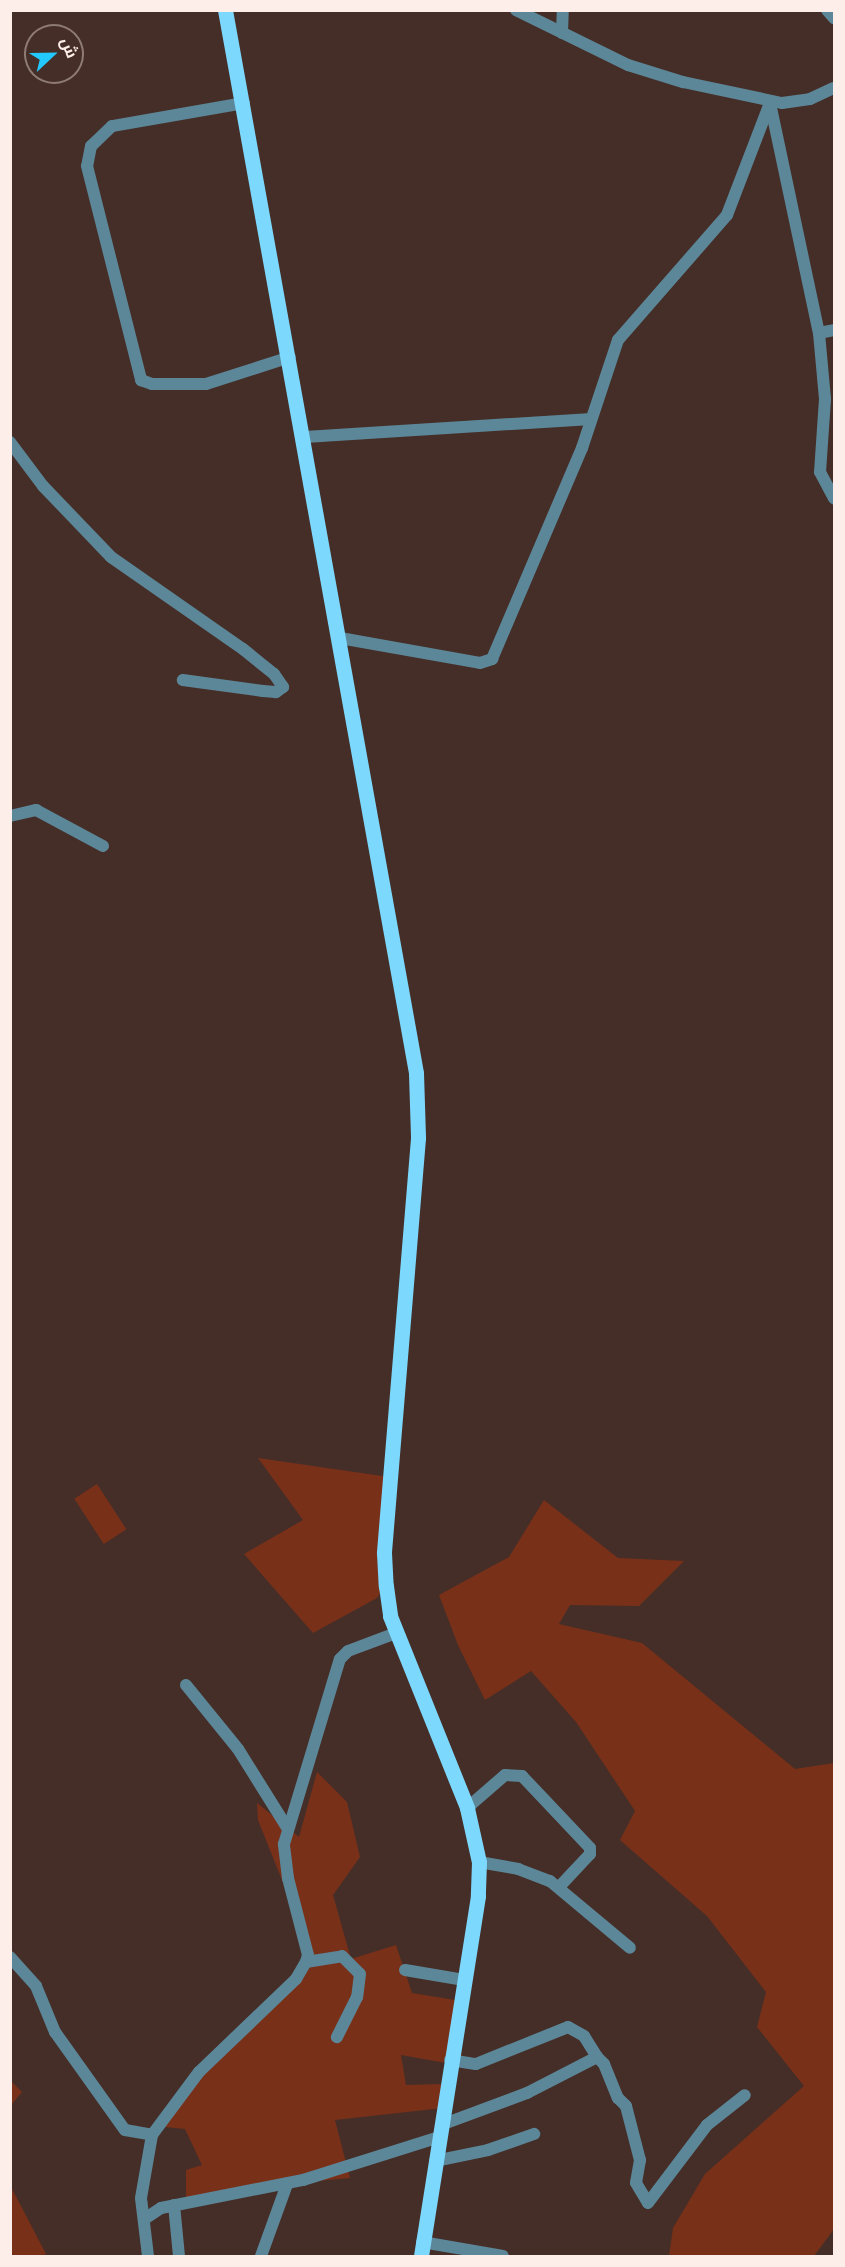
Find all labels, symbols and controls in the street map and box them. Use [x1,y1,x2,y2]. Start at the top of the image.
north arrow [24,24,84,84]
text: ش [55,34,83,62]

